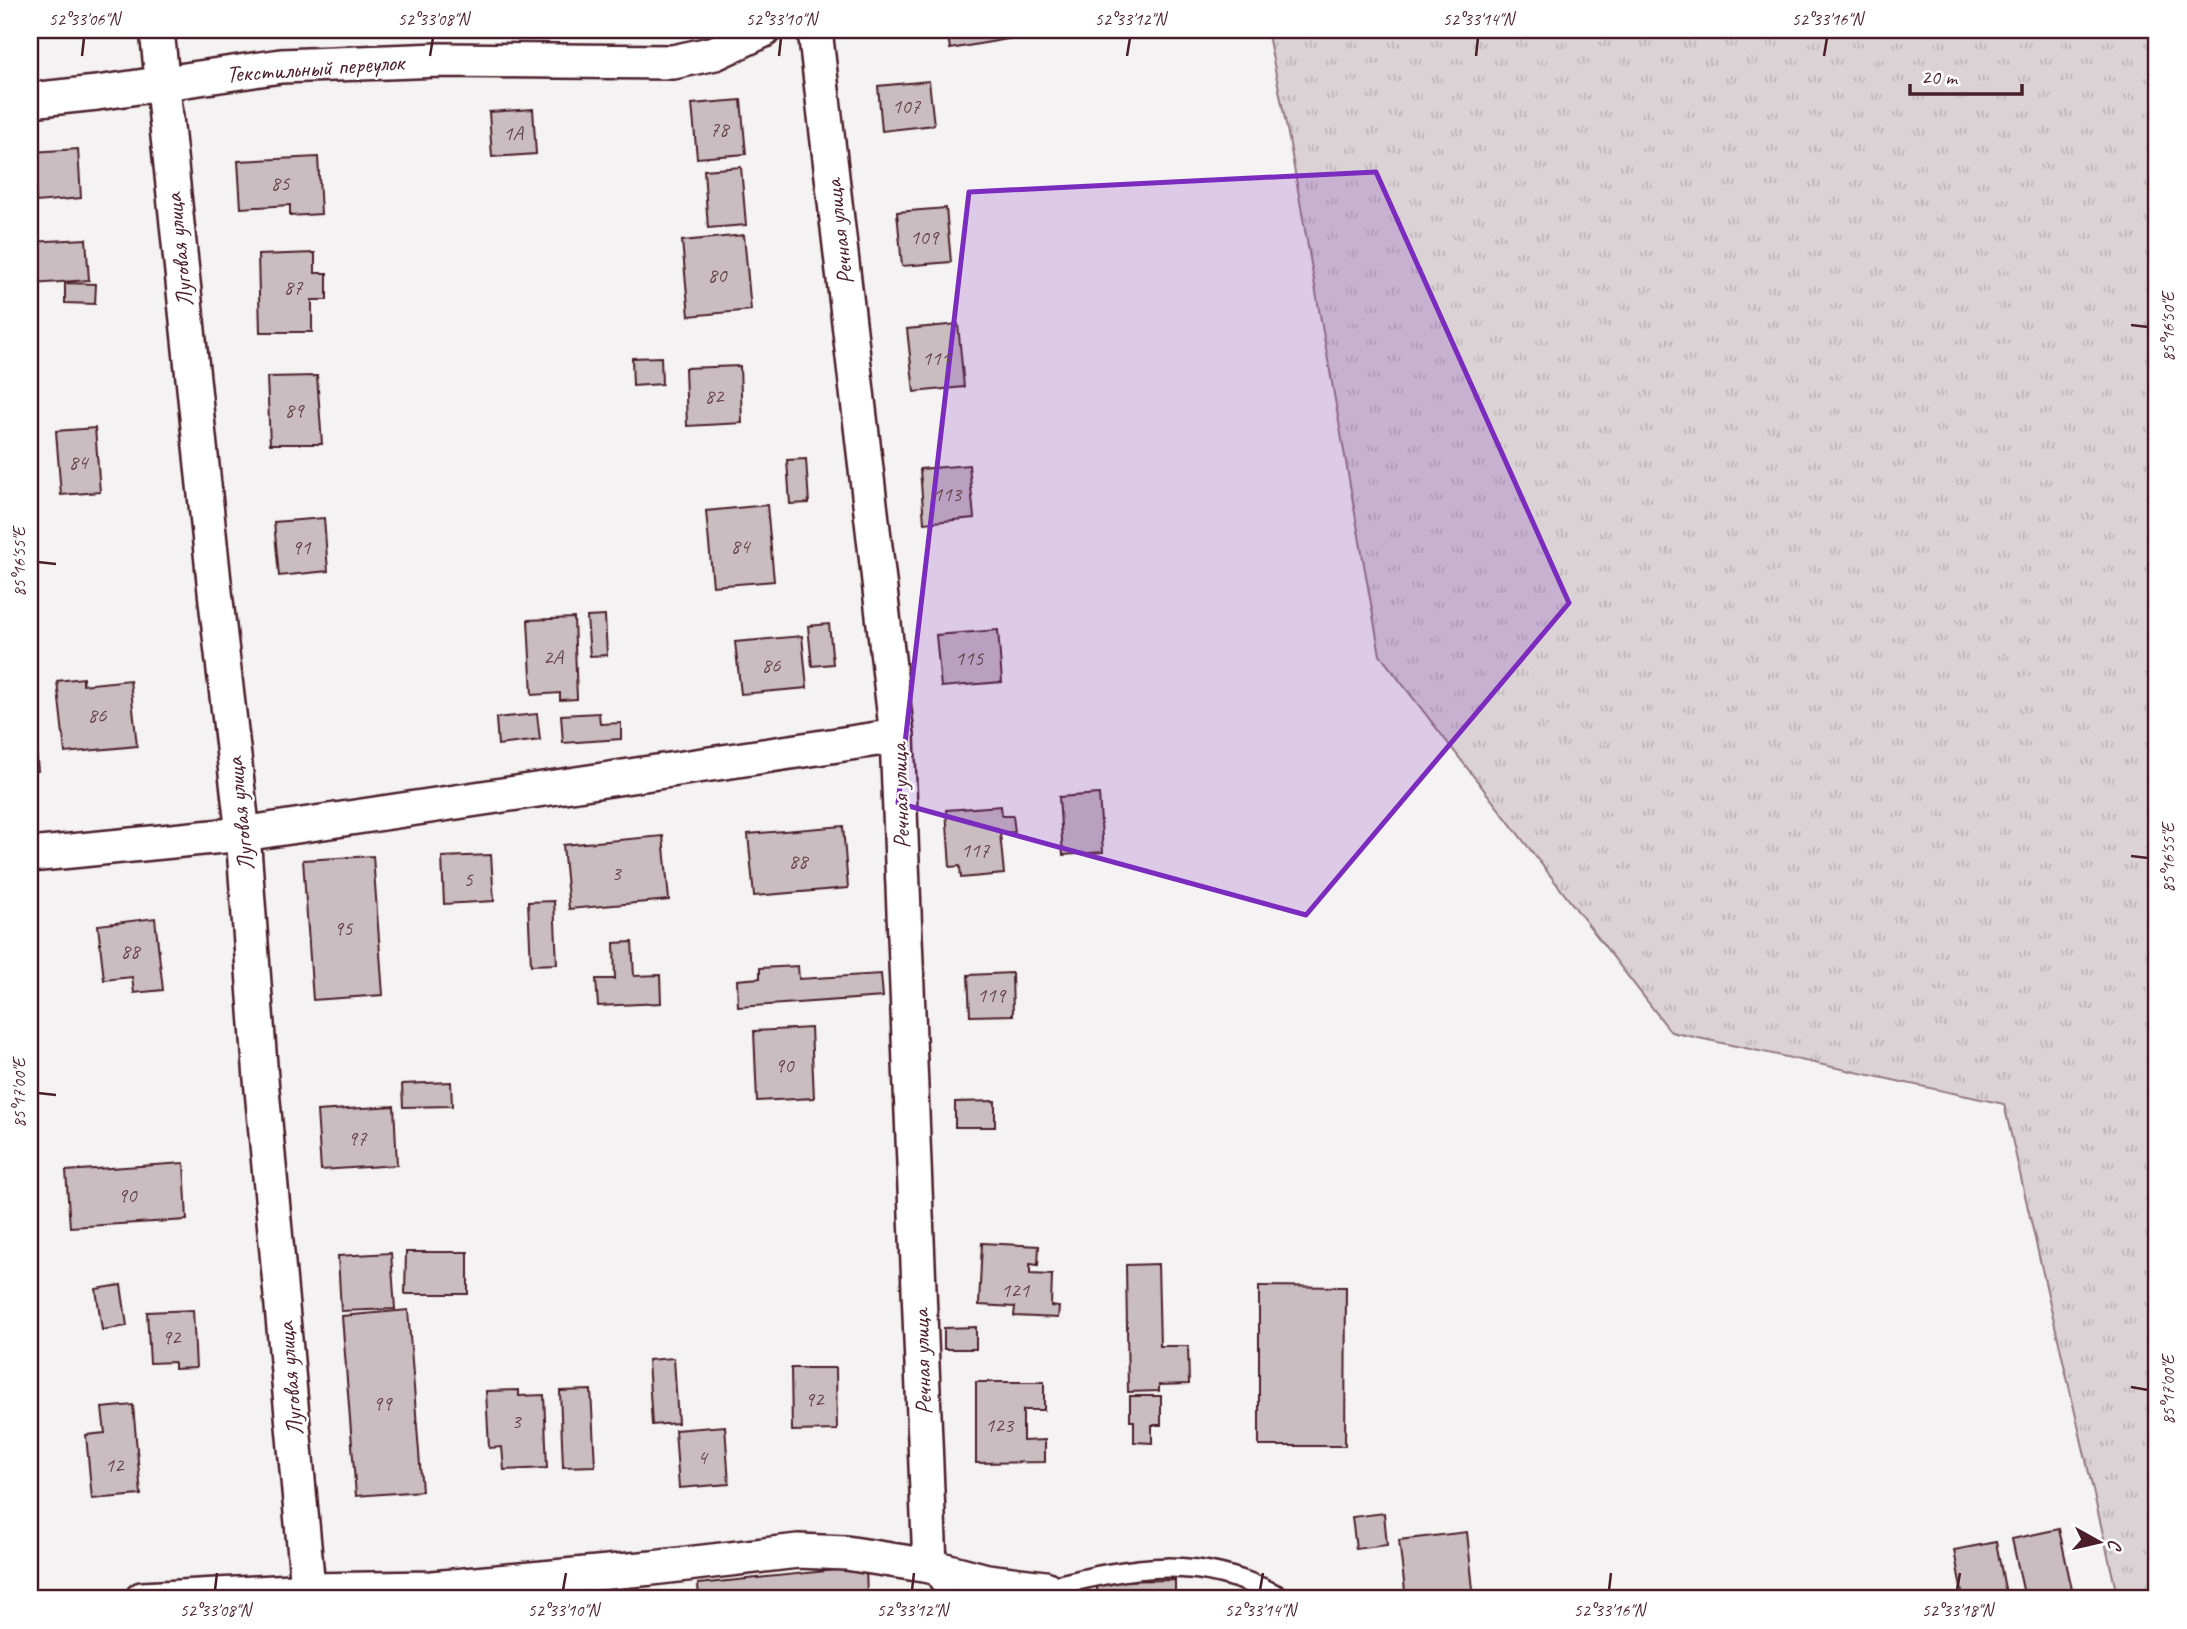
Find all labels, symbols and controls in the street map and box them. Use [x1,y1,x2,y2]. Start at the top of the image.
text: 52°33'06"N [49,8,123,30]
text: 52°33'08"N [398,8,472,30]
text: 52°33'10"N [746,8,820,30]
text: 52°33'12"N [1095,8,1169,30]
text: 52°33'14"N [1443,8,1517,30]
text: 52°33'16"N [1792,8,1866,30]
street label: Текстильный переулок [225,47,407,89]
scale bar [1910,52,2022,96]
text: 20 m [1921,64,1959,90]
house number: 107 [892,93,922,119]
house number: 78 [710,116,731,142]
house number: 1А [503,120,524,146]
house number: 85 [271,170,291,196]
street label: Речная улица [817,176,860,286]
street label: Луговая улица [158,190,200,308]
house number: 109 [910,224,940,250]
house number: 80 [708,262,728,288]
house number: 87 [284,274,304,300]
text: 85°16'50"E [2157,290,2179,362]
house number: 111 [922,345,952,371]
house number: 82 [705,383,725,409]
house number: 89 [285,397,305,423]
house number: 84 [69,449,90,475]
house number: 113 [933,481,963,507]
text: 85°16'55"E [8,525,30,597]
house number: 84 [731,533,752,559]
house number: 91 [292,534,312,560]
house number: 2А [543,644,564,670]
house number: 115 [955,645,985,671]
house number: 86 [762,652,781,678]
house number: 86 [88,702,107,728]
street label: Речная улица [883,740,917,849]
street label: Луговая улица [219,754,261,872]
text: 85°16'55"E [2157,821,2179,893]
house number: 117 [961,837,991,863]
house number: 88 [789,848,810,874]
house number: 3 [611,860,622,886]
house number: 5 [463,866,474,892]
house number: 95 [334,915,354,941]
house number: 88 [121,938,142,964]
house number: 119 [977,982,1007,1008]
house number: 90 [775,1052,795,1078]
text: 85°17'00"E [8,1056,30,1128]
house number: 97 [348,1125,368,1151]
house number: 90 [118,1182,138,1208]
house number: 121 [1001,1277,1031,1303]
street label: Речная улица [905,1306,939,1415]
street label: Луговая улица [270,1319,310,1437]
house number: 92 [162,1324,182,1350]
text: 85°17'00"E [2157,1353,2179,1425]
house number: 92 [805,1386,825,1412]
house number: 99 [373,1390,393,1416]
house number: 3 [511,1408,522,1434]
house number: 123 [985,1412,1015,1438]
house number: 4 [697,1444,709,1470]
house number: 12 [105,1452,125,1478]
north arrow [2064,1506,2134,1576]
text: С [2102,1538,2127,1553]
text: 52°33'08"N [180,1599,254,1621]
text: 52°33'10"N [528,1599,602,1621]
text: 52°33'12"N [877,1599,951,1621]
text: 52°33'14"N [1225,1599,1299,1621]
text: 52°33'16"N [1574,1599,1648,1621]
text: 52°33'18"N [1922,1599,1996,1621]

